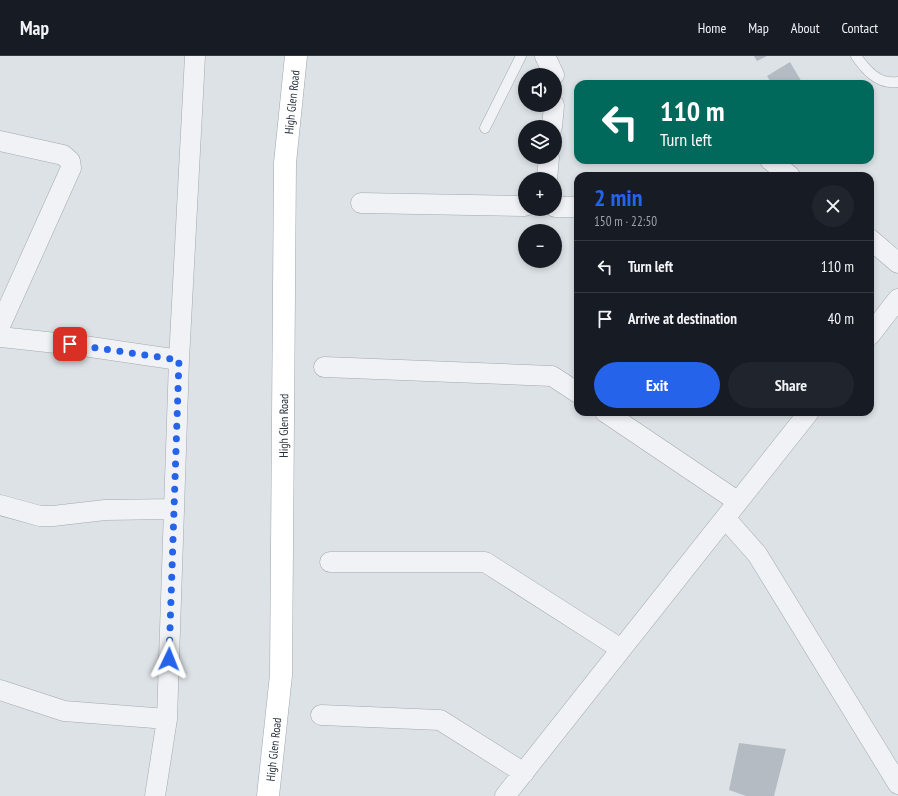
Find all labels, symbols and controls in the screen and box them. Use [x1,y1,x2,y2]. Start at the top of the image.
text: Map [20,16,49,40]
text: Home [698,19,726,37]
text: Map [748,19,769,37]
text: About [791,19,820,37]
text: Contact [842,19,878,37]
map controls [518,68,562,268]
button: sound [518,68,562,112]
street label: High Glen Road [281,69,302,135]
text: 110 m [660,92,724,129]
icon: left [594,96,646,148]
button: layers [518,120,562,164]
text: Turn left [660,128,712,151]
button: + [518,172,562,216]
text: 2 min [594,182,642,213]
button: close [812,185,854,227]
text: 150 m · 22:50 [594,213,657,230]
button: − [518,224,562,268]
icon: left [594,256,616,278]
text: Turn left [628,257,673,276]
text: 110 m [821,257,854,276]
icon: arrive [594,308,616,330]
text: Arrive at destination [628,309,737,328]
text: 40 m [828,309,854,328]
pin [53,327,87,361]
icon: arrive [59,333,81,355]
button: Exit [594,362,720,408]
button: Share [728,362,854,408]
street label: High Glen Road [275,394,291,458]
position arrow [148,638,190,680]
street label: High Glen Road [262,717,284,782]

